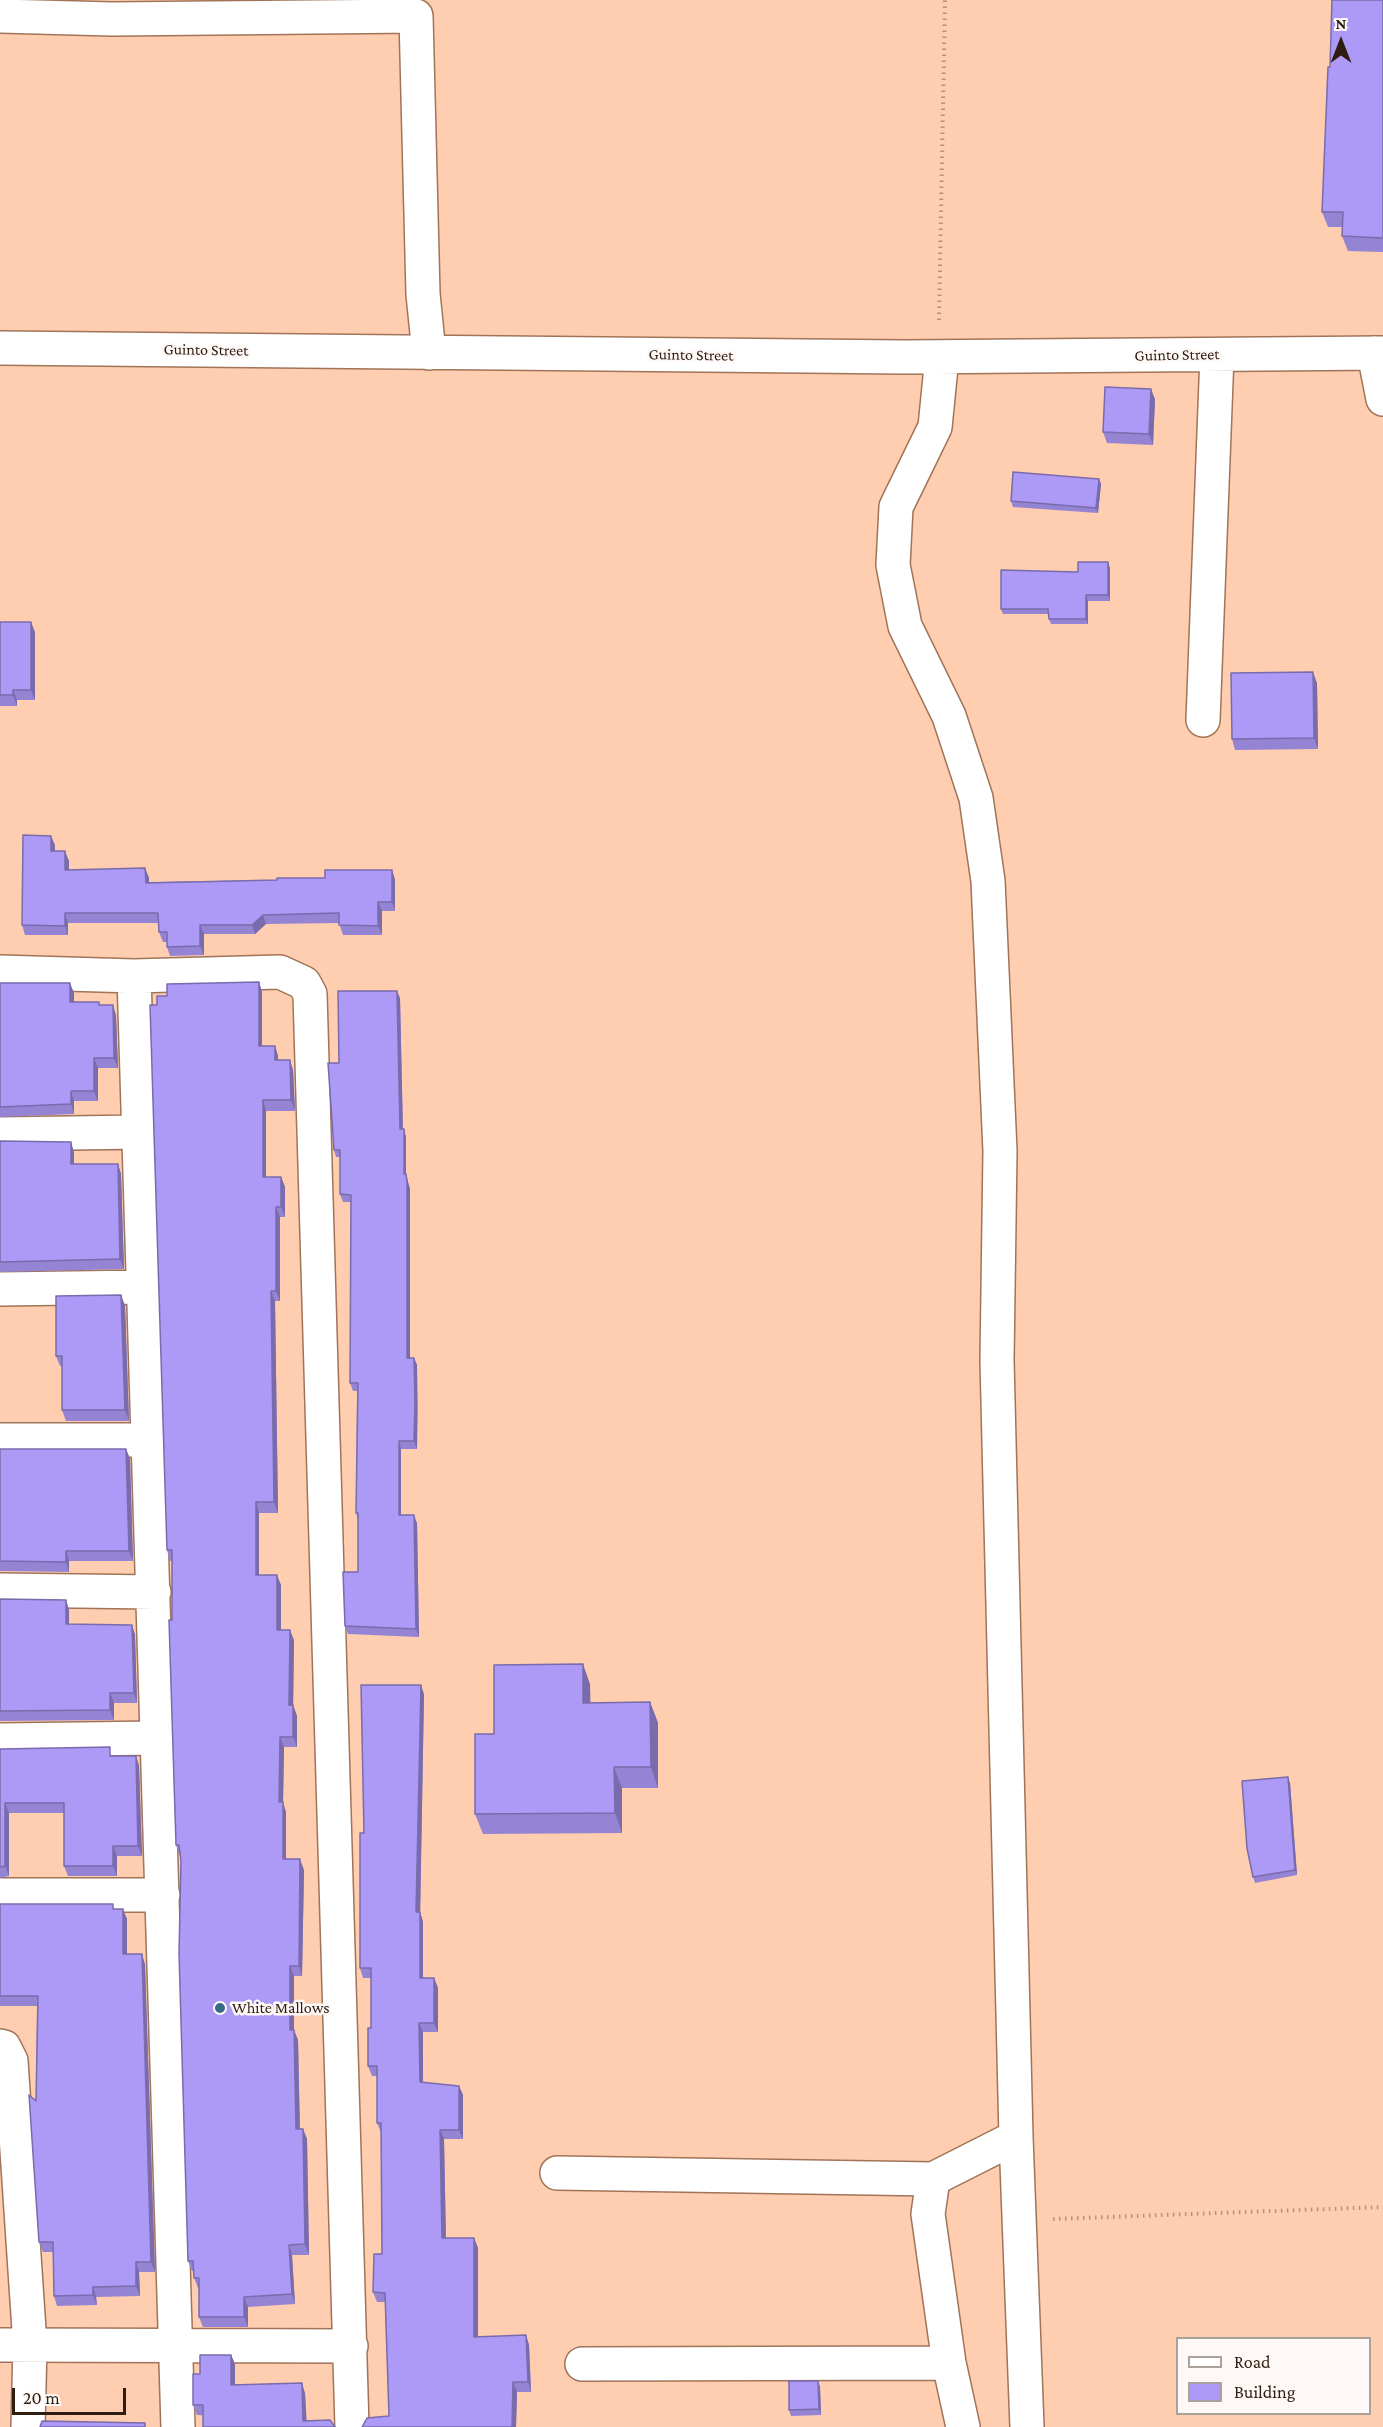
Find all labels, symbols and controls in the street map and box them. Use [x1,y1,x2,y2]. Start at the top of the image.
north arrow [1311,12,1371,72]
text: N [1336,15,1346,32]
street label: Guinto Street [163,340,249,360]
street label: Guinto Street [648,345,734,365]
street label: Guinto Street [1134,345,1220,365]
place label: White Mallows [232,1998,330,2018]
marker: White Mallows [213,2001,227,2015]
legend [1176,2337,1371,2415]
text: Road [1234,2352,1271,2372]
scale bar [15,2376,129,2414]
text: Building [1234,2382,1295,2402]
text: 20 m [23,2388,60,2408]

